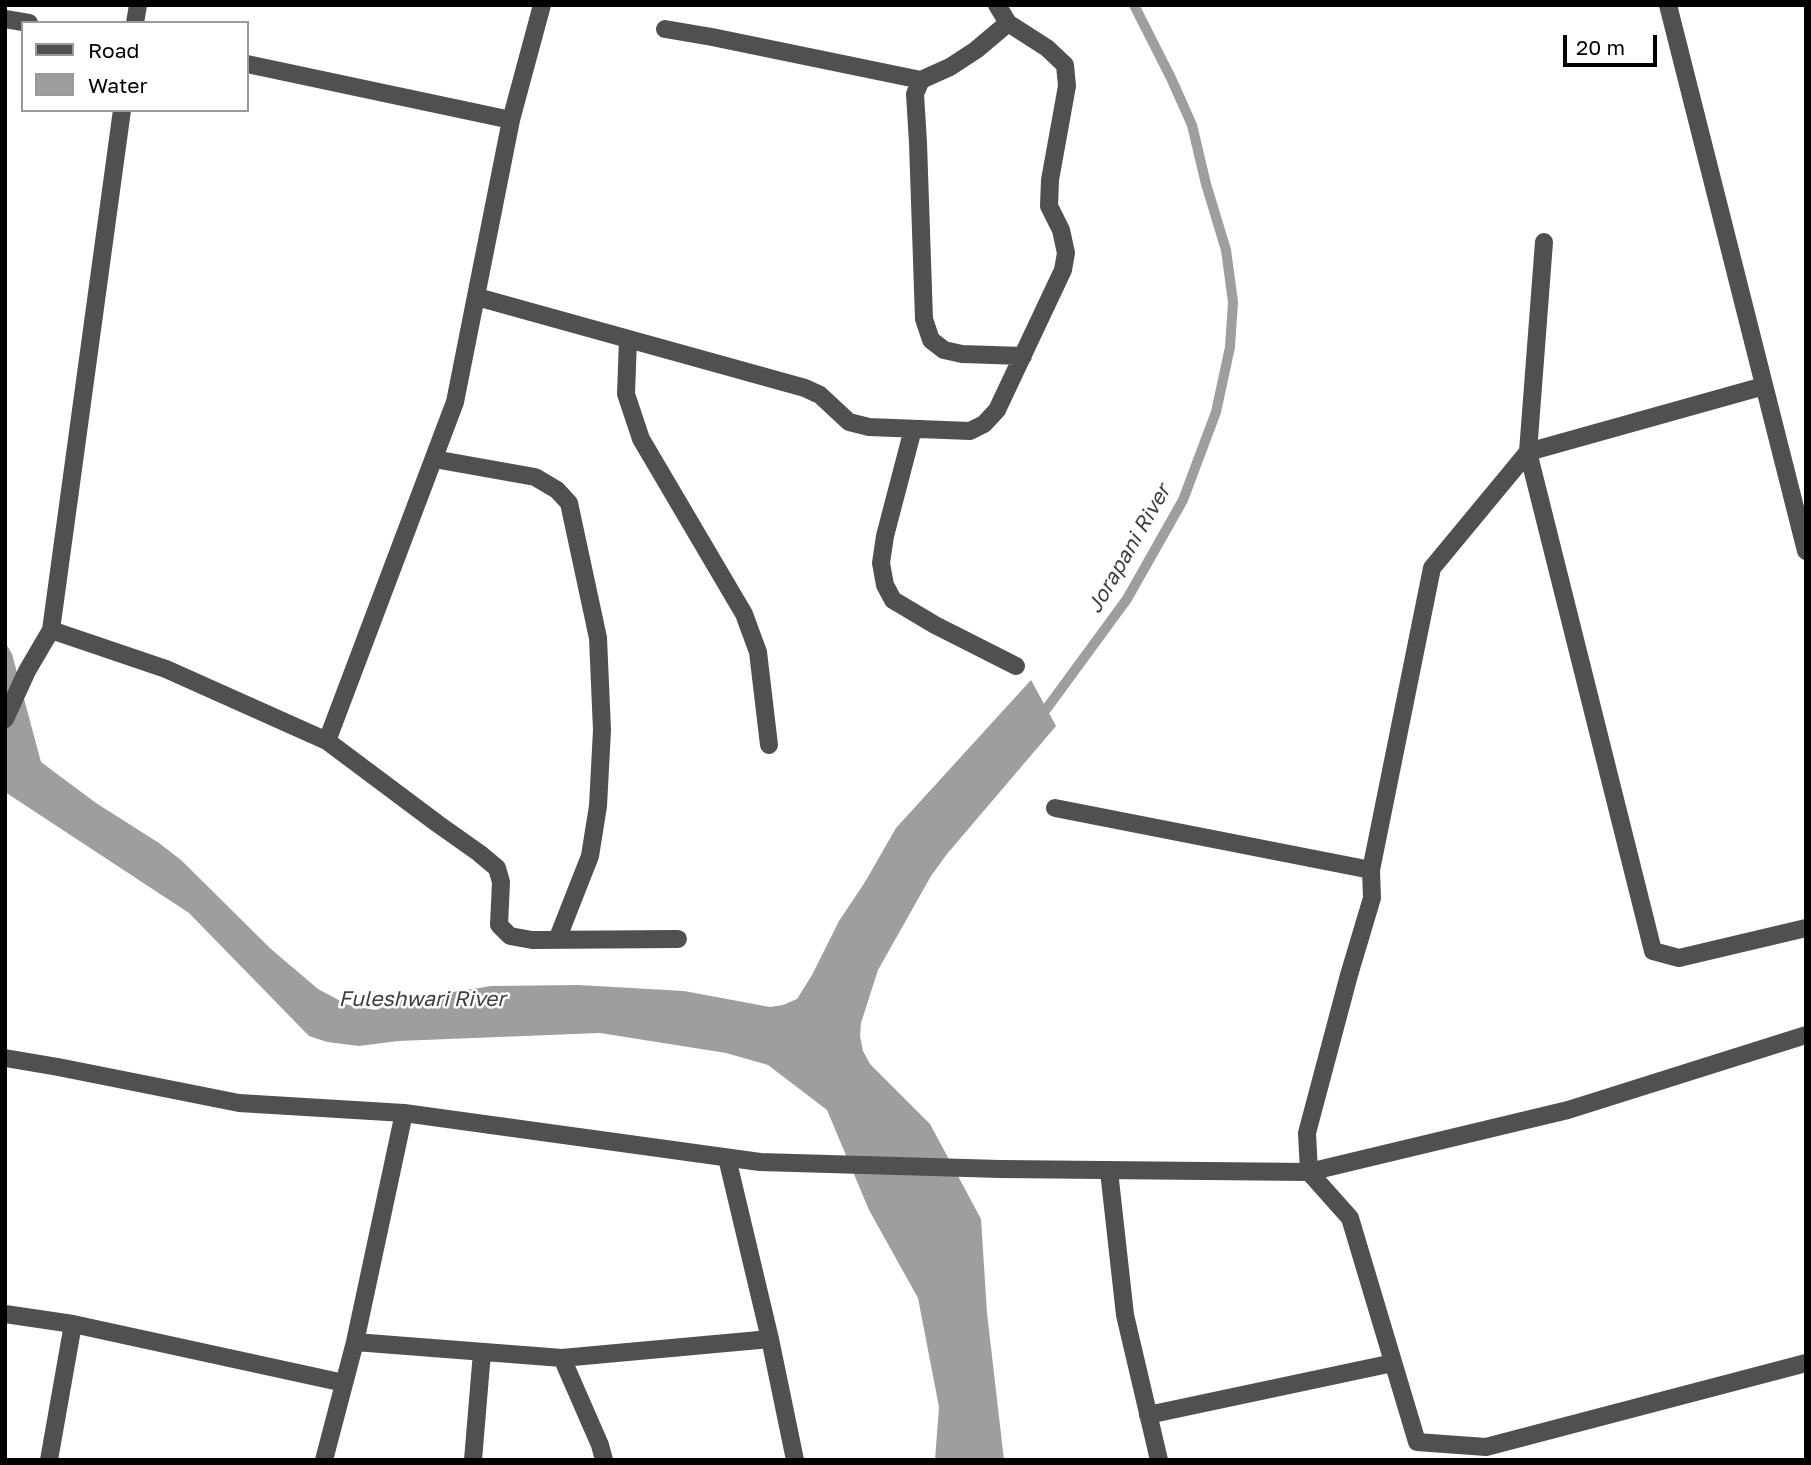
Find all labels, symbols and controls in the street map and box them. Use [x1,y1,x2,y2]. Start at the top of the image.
legend [21,21,248,112]
scale bar [1566,21,1660,65]
text: 20 m [1576,34,1625,60]
text: Road [88,37,139,63]
text: Water [88,72,148,98]
water label: Jorapani River [1082,480,1176,618]
water label: Fuleshwari River [339,986,505,1012]

